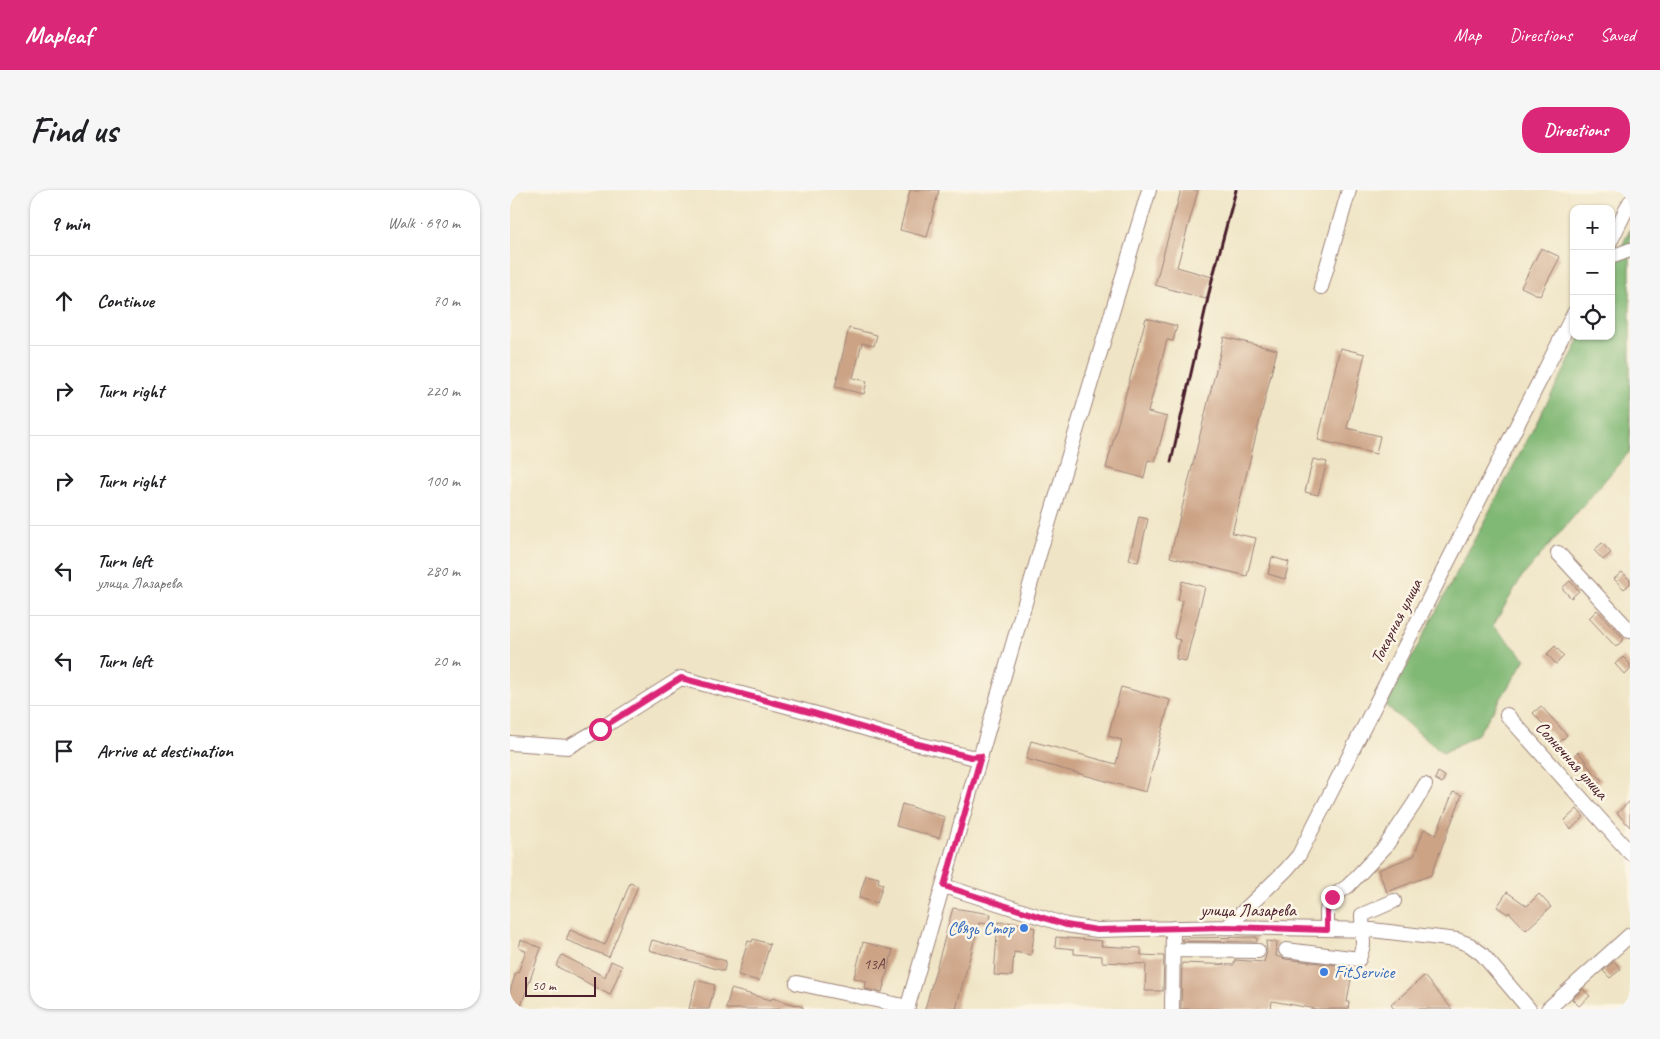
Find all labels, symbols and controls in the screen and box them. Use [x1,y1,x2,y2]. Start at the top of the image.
text: Mapleaf [25,20,92,50]
text: Map [1454,24,1481,46]
text: Directions [1509,24,1572,46]
text: Saved [1600,24,1635,46]
button: Directions [1522,107,1630,153]
text: Find us [30,108,117,153]
map controls [1570,205,1615,340]
button: + [1570,205,1615,250]
text: 9 min [50,210,90,236]
text: Walk · 690 m [388,213,460,233]
button: − [1570,250,1615,295]
icon: ahead [50,287,78,315]
text: Continue [97,289,154,313]
text: 70 m [433,291,460,311]
button: locate [1570,295,1615,340]
icon: right [50,377,78,405]
text: Turn right [97,379,164,403]
text: 220 m [426,381,460,401]
icon: right [50,467,78,495]
text: Turn right [97,469,164,493]
text: 100 m [426,471,460,491]
text: Turn left [97,549,152,573]
icon: left [50,557,78,585]
text: 280 m [426,561,460,581]
text: улица Лазарева [97,573,182,593]
street label: Токарная улица [1365,574,1427,667]
icon: left [50,647,78,675]
text: Turn left [97,649,152,673]
text: 20 m [433,651,460,671]
street label: Солнечная улица [1531,716,1614,805]
route start [589,718,612,741]
icon: arrive [50,737,78,765]
text: Arrive at destination [97,739,233,763]
route end [1321,886,1344,909]
street label: улица Лазарева [1199,899,1297,921]
place label: Связь Стор [948,917,1015,940]
marker: Связь Стор [1018,922,1030,934]
house number: 13А [863,955,886,974]
place label: FitService [1334,961,1395,983]
marker: FitService [1318,966,1330,978]
scale bar [525,974,596,997]
text: 50 m [532,977,556,994]

